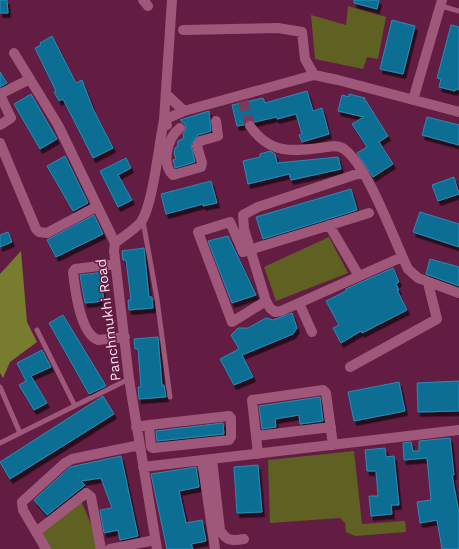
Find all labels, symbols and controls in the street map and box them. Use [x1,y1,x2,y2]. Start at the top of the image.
street label: Panchmukhi Road [93,258,123,382]

